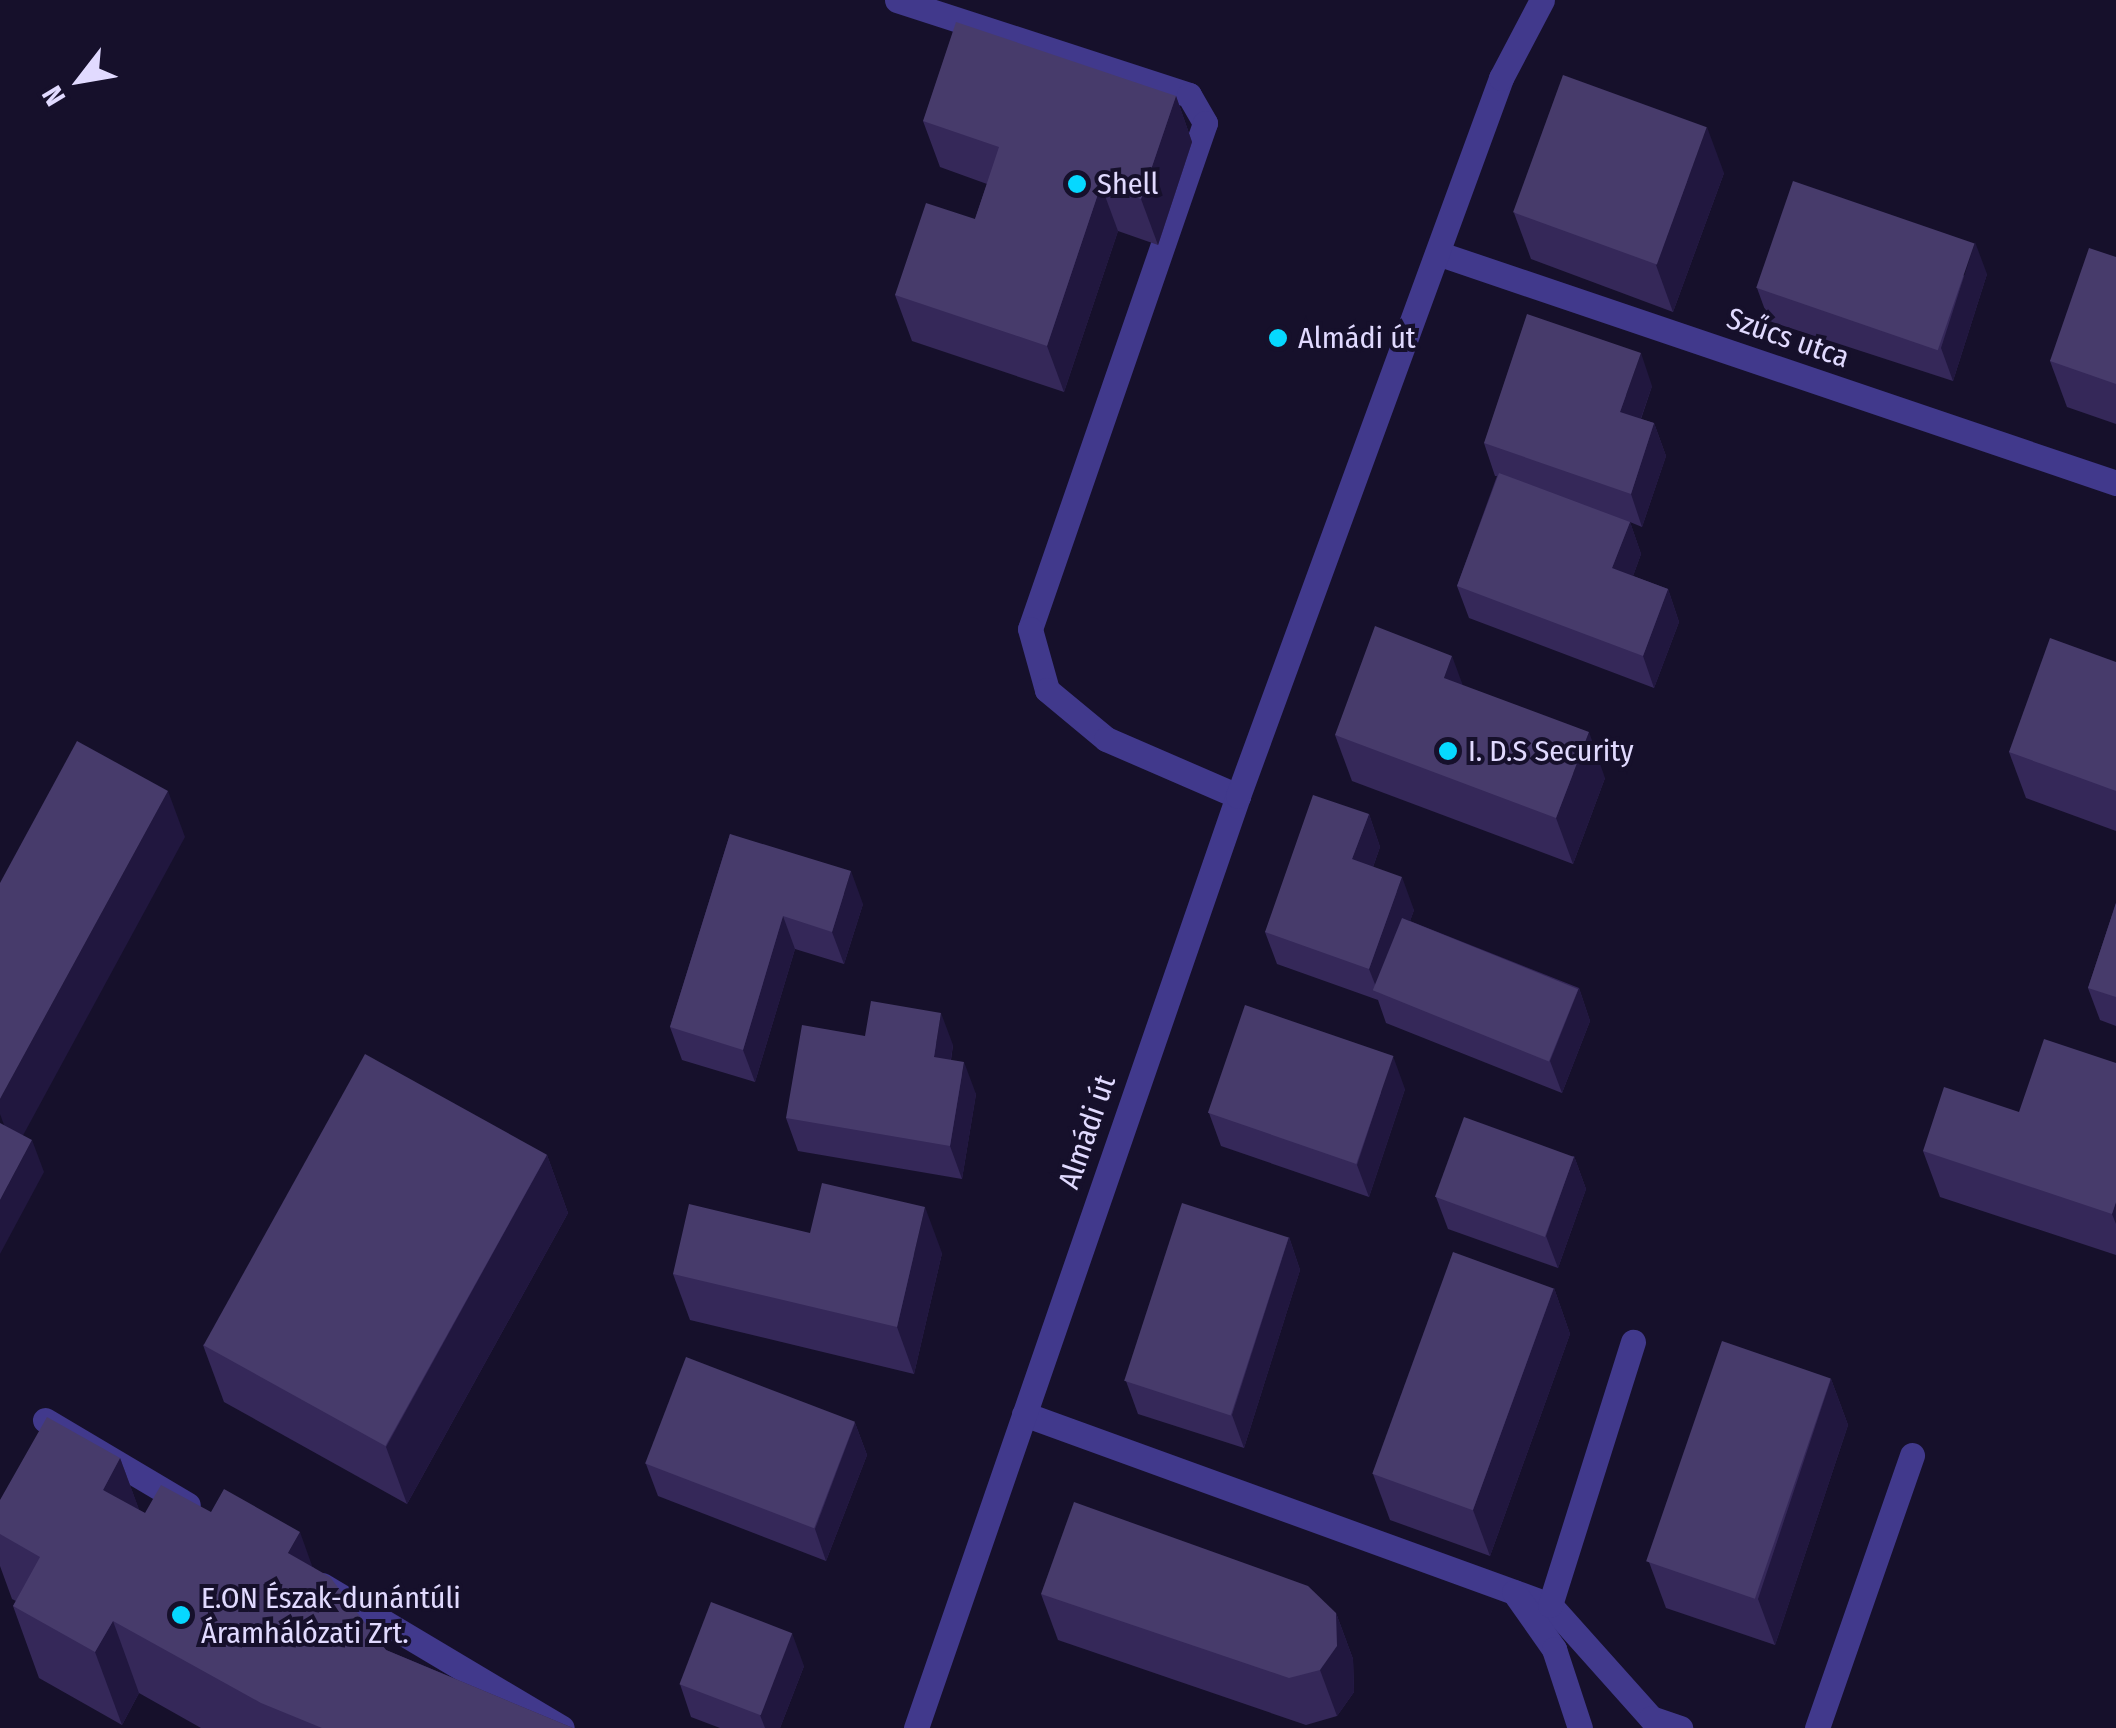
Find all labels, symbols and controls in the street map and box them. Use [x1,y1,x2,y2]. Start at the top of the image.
north arrow [30,30,130,130]
text: N [35,80,72,111]
place label: Shell [1097,166,1158,202]
marker: Shell [1066,173,1088,195]
street label: Szűcs utca [1722,300,1854,376]
place label: Almádi út [1298,320,1416,356]
marker: Almádi út [1267,327,1289,349]
place label: I. D.S Security [1468,733,1634,769]
marker: I. D.S Security [1437,740,1459,762]
street label: Almádi út [1051,1071,1123,1193]
place label: E.ON Észak-dunántúli Áramhálózati Zrt. [201,1580,461,1650]
marker: E.ON Észak-dunántúli Áramhálózati Zrt. [170,1604,192,1626]

